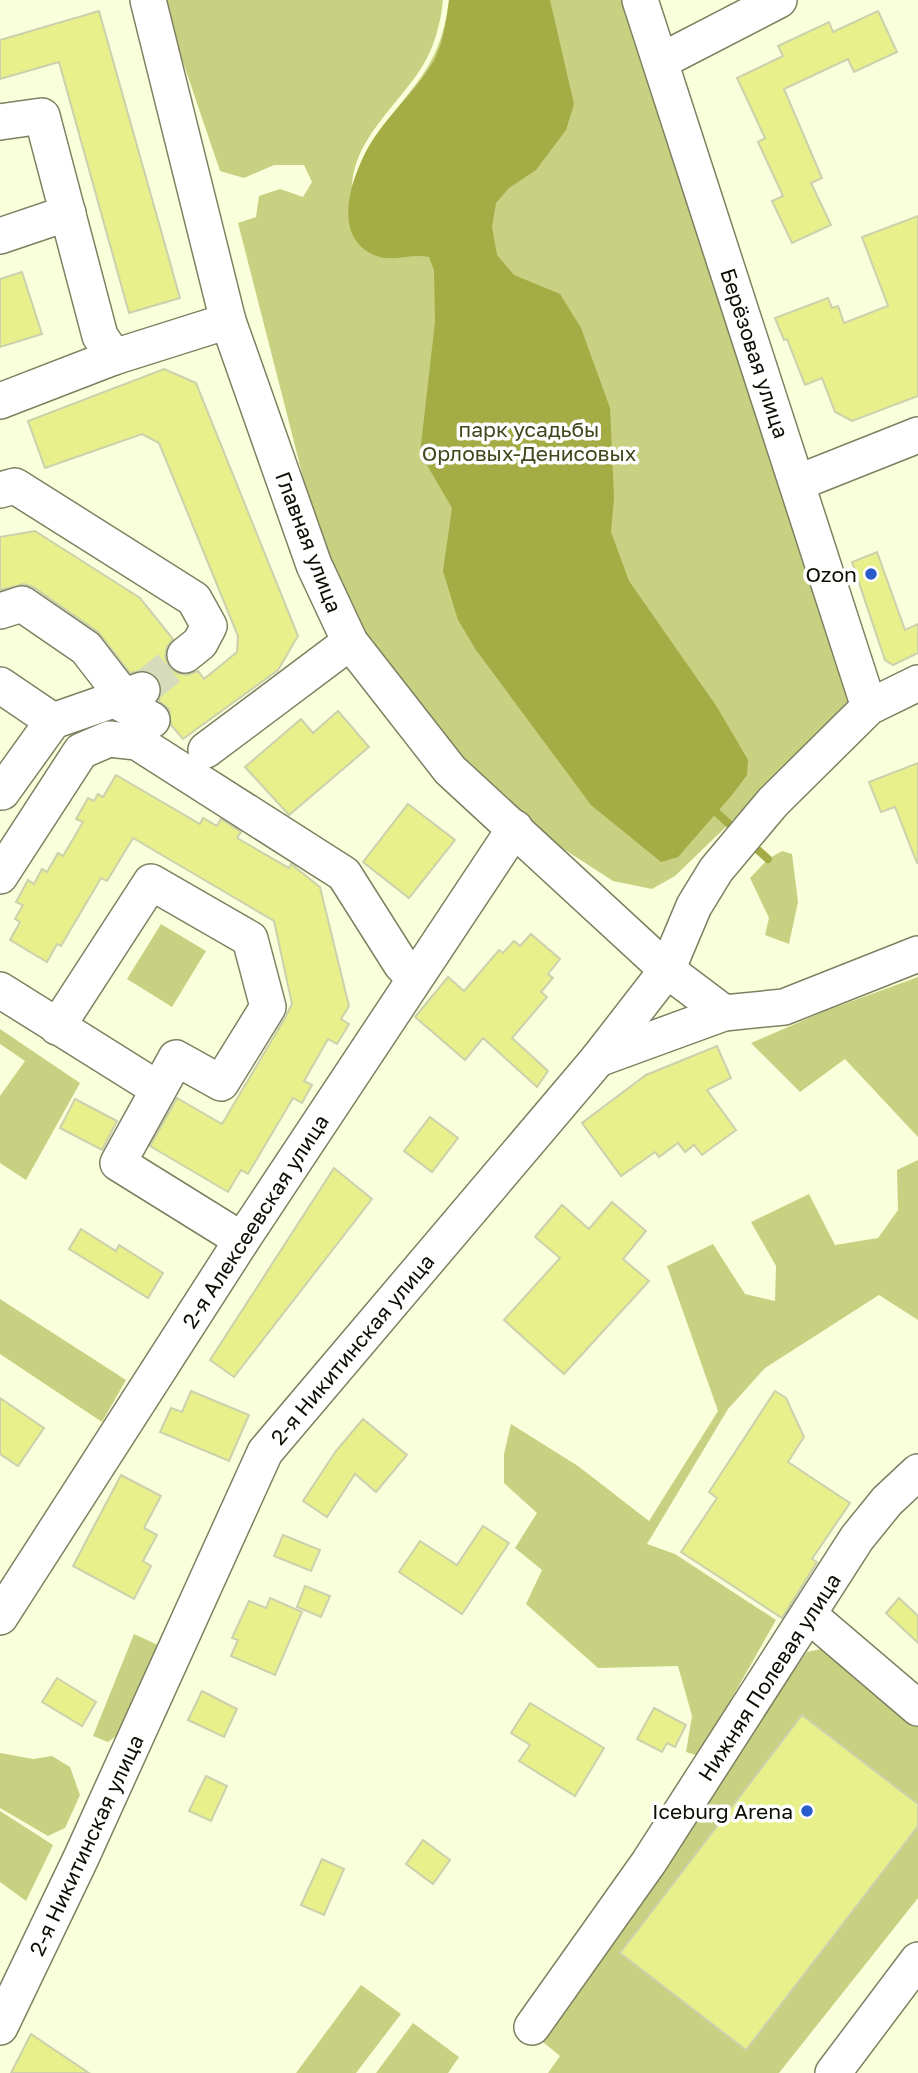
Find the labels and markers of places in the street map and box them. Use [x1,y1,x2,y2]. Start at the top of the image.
place label: Ozon [805,561,857,587]
marker: Ozon [863,566,879,582]
place label: Iceburg Arena [652,1798,793,1824]
marker: Iceburg Arena [799,1803,815,1819]

